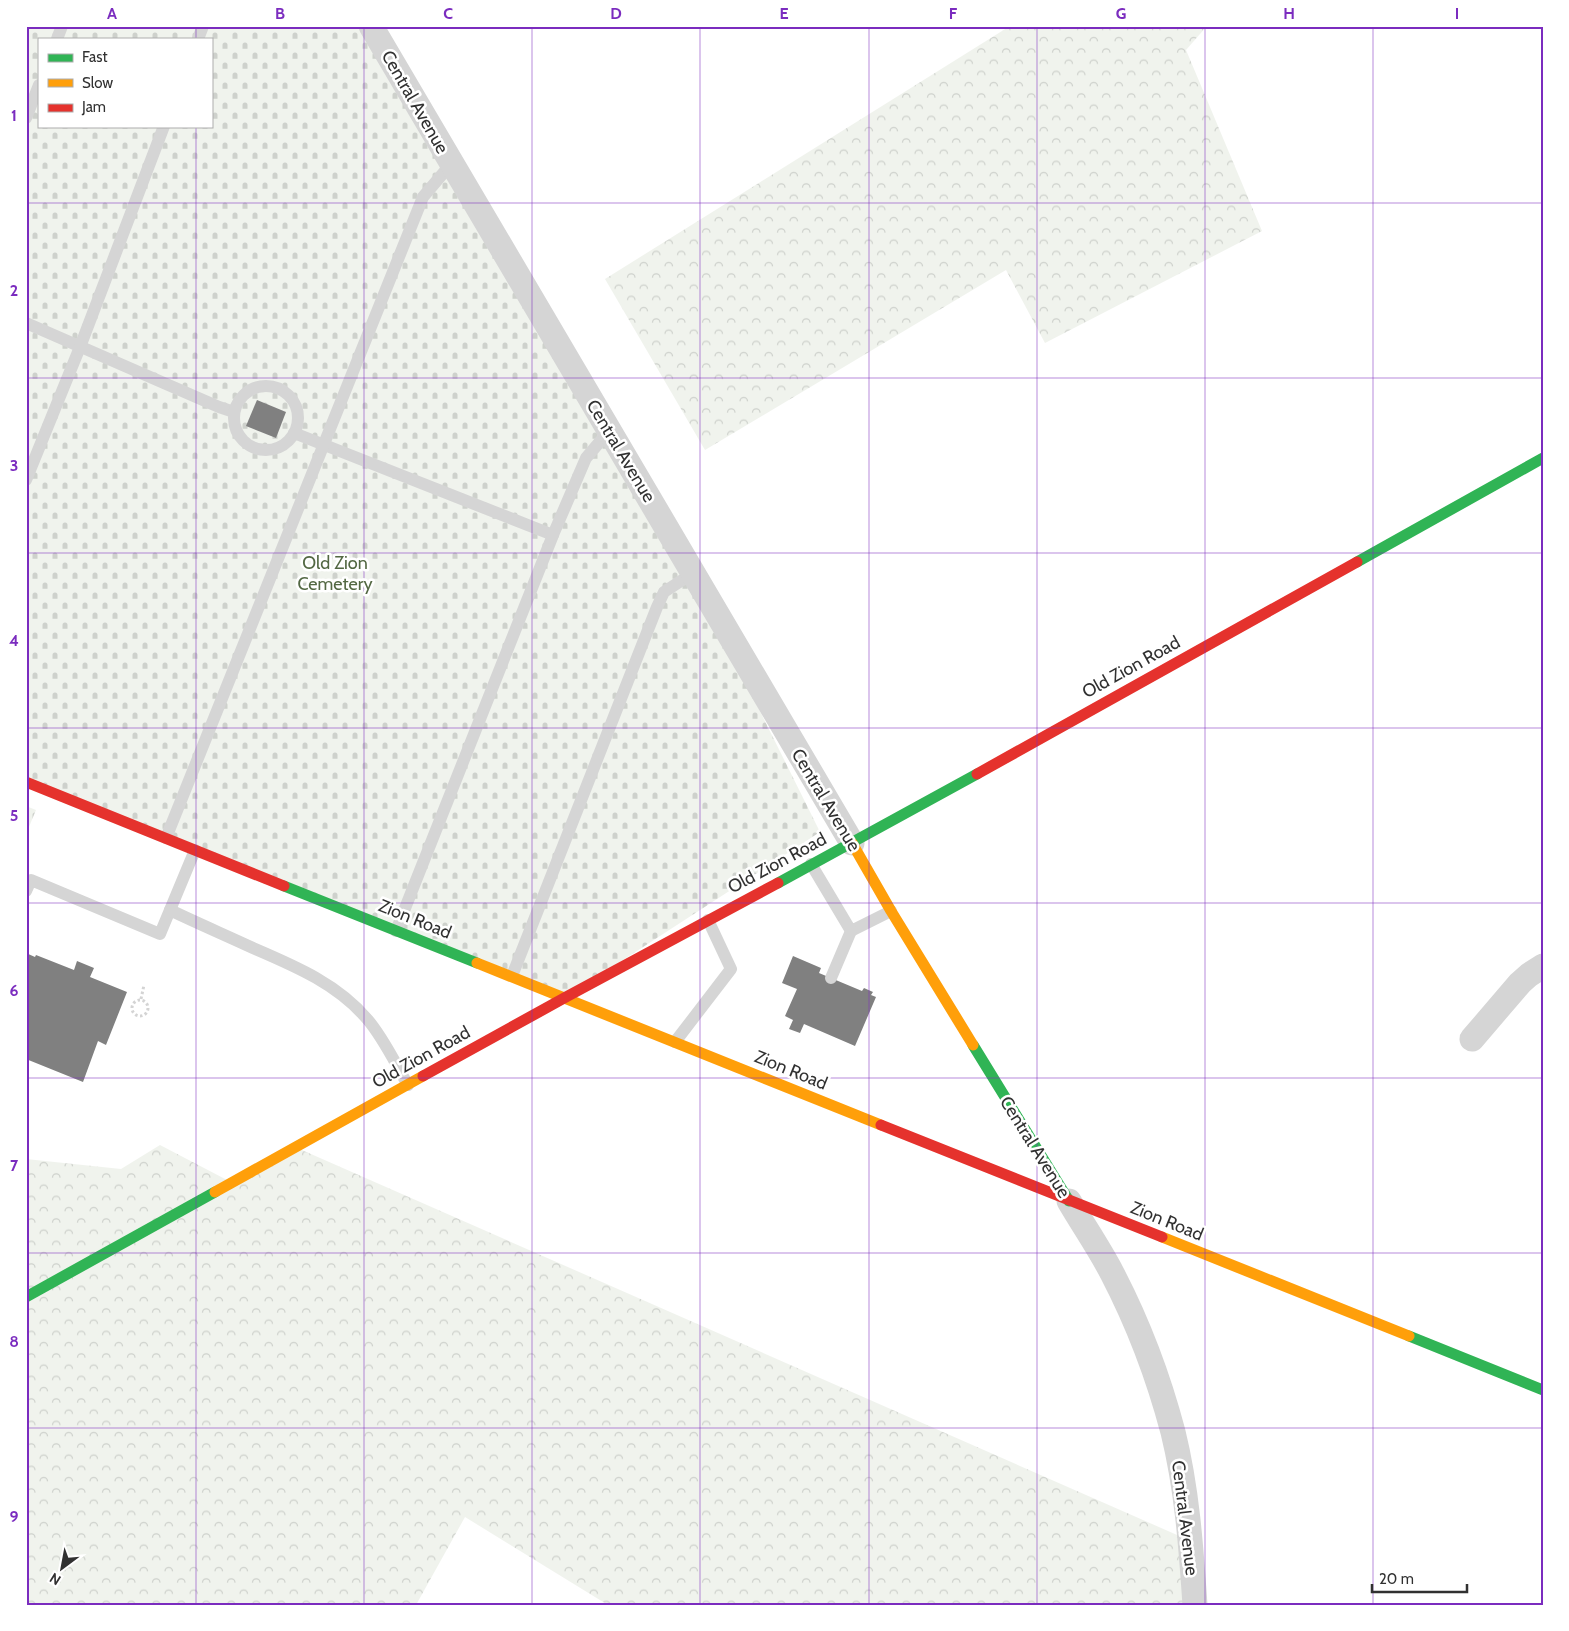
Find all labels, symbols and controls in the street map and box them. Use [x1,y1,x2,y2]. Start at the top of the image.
text: A [107,4,117,23]
text: B [275,4,285,23]
text: C [443,4,453,23]
text: D [610,4,622,23]
text: E [779,4,789,23]
text: F [949,4,958,23]
text: G [1116,4,1126,23]
text: H [1283,4,1295,23]
text: I [1455,4,1459,23]
legend [38,38,212,128]
street label: Central Avenue [377,46,453,158]
text: Fast [82,48,107,66]
text: Slow [82,74,113,92]
text: Jam [81,98,106,116]
text: 1 [11,106,17,125]
text: 2 [10,281,18,300]
street label: Central Avenue [582,396,660,506]
text: 3 [10,456,18,475]
park label: Old Zion Cemetery [297,552,373,595]
text: 4 [9,631,19,650]
street label: Old Zion Road [1078,631,1184,703]
street label: Central Avenue [787,745,865,855]
text: 5 [10,806,18,825]
street label: Old Zion Road [724,828,830,898]
street label: Zion Road [375,894,455,944]
text: 6 [10,981,19,1000]
street label: Old Zion Road [368,1021,474,1093]
street label: Zion Road [751,1045,831,1095]
street label: Central Avenue [995,1092,1075,1202]
text: 7 [10,1156,19,1175]
street label: Zion Road [1127,1196,1207,1246]
text: 8 [9,1332,19,1351]
street label: Central Avenue [1167,1459,1203,1577]
text: 9 [10,1507,19,1526]
north arrow [38,1544,88,1594]
scale bar [1372,1561,1466,1593]
text: N [46,1569,64,1589]
text: 20 m [1379,1570,1414,1588]

